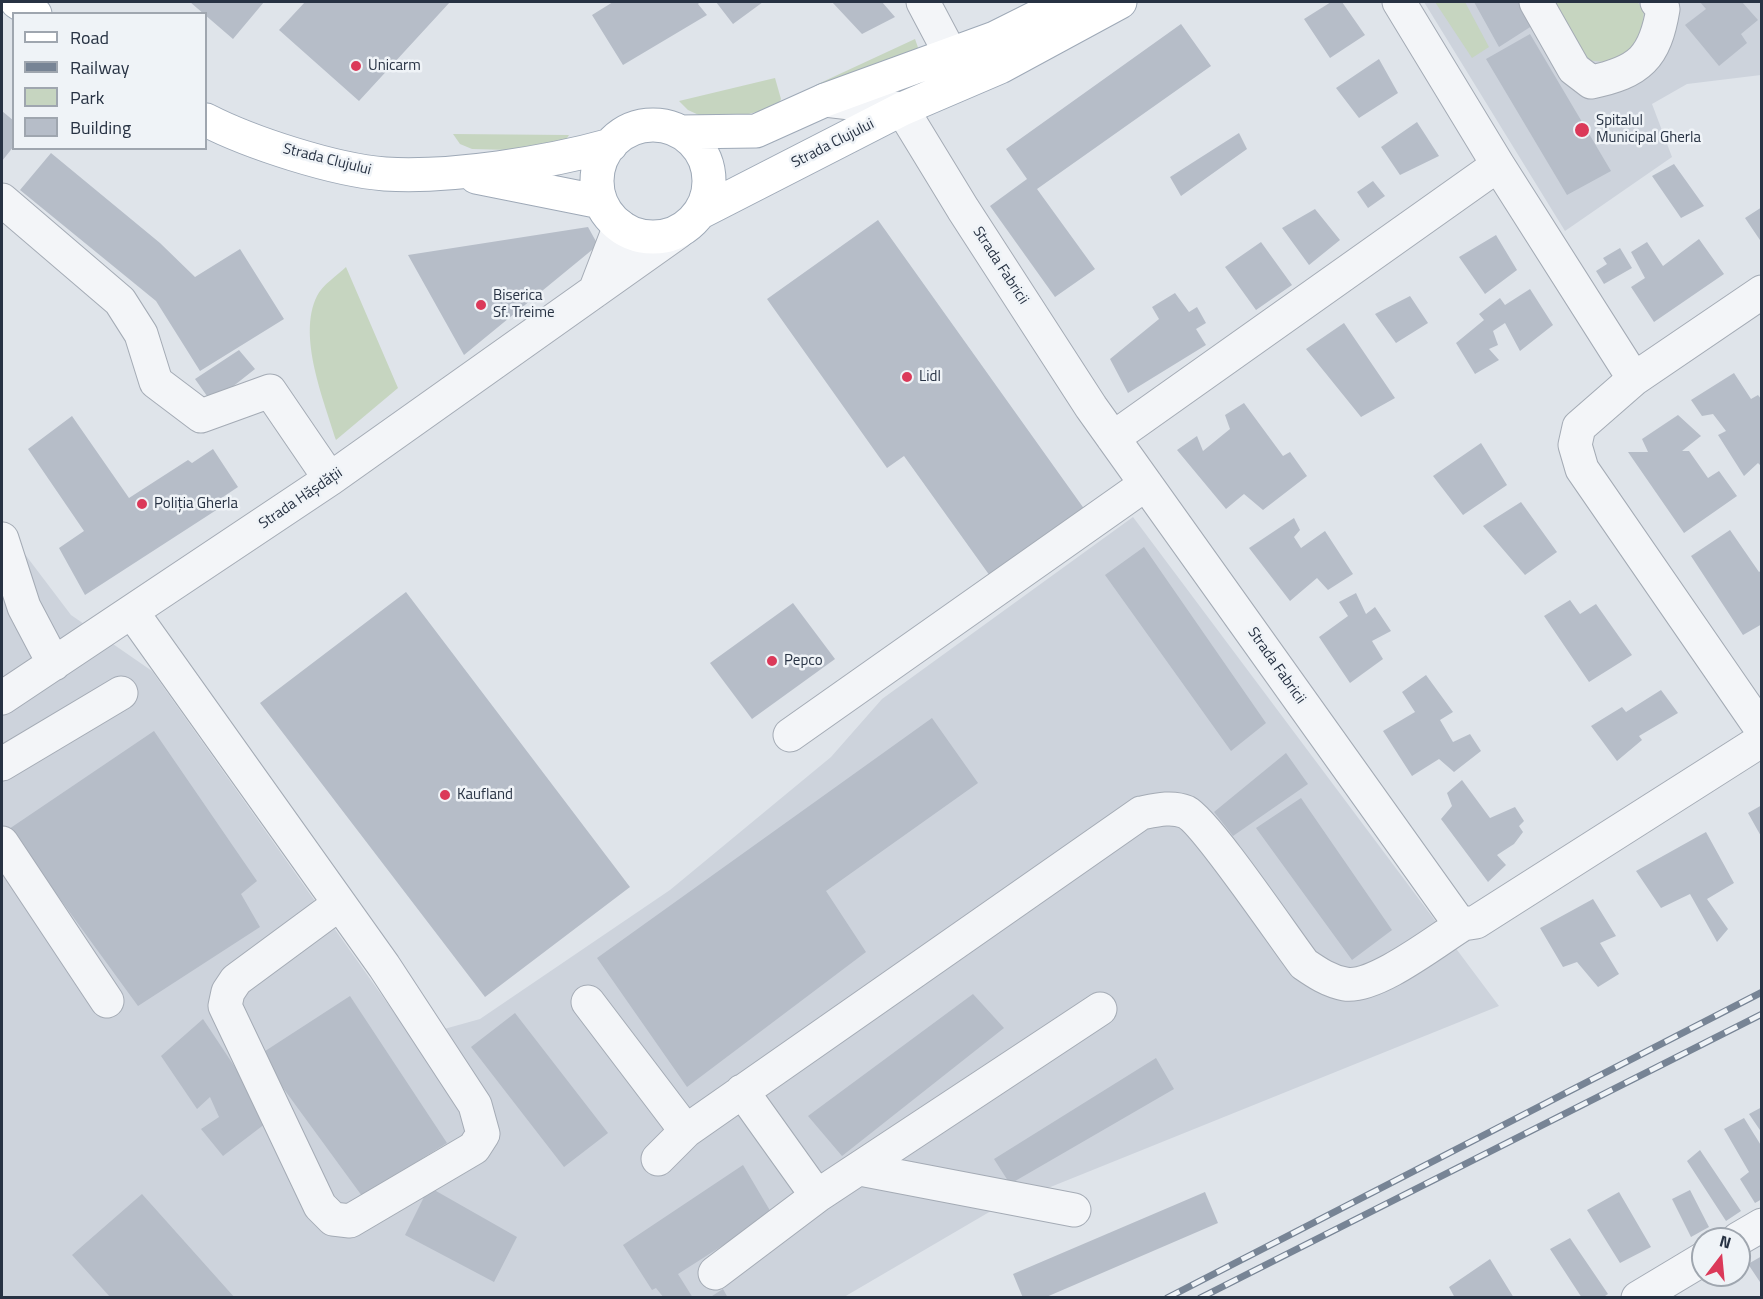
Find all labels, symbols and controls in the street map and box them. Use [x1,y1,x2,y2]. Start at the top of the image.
legend [12,12,207,150]
text: Road [70,24,109,51]
text: Railway [70,54,129,81]
place label: Unicarm [368,57,421,75]
marker: Unicarm [349,59,363,73]
text: Park [70,84,104,111]
place label: Spitalul Municipal Gherla [1596,112,1701,147]
text: Building [70,114,131,141]
street label: Strada Clujului [789,115,877,173]
marker: Spitalul Municipal Gherla [1573,121,1591,139]
street label: Strada Clujului [281,140,373,180]
street label: Strada Fabricii [968,224,1032,308]
place label: Biserica Sf. Treime [493,287,555,322]
marker: Biserica Sf. Treime [474,298,488,312]
place label: Lidl [919,368,941,386]
marker: Lidl [900,370,914,384]
street label: Strada Hășdății [256,465,346,533]
place label: Poliția Gherla [154,495,238,513]
marker: Poliția Gherla [135,497,149,511]
street label: Strada Fabricii [1243,624,1309,708]
place label: Pepco [784,652,823,670]
marker: Pepco [765,654,779,668]
place label: Kaufland [457,786,513,804]
marker: Kaufland [438,788,452,802]
north arrow [1691,1227,1751,1287]
text: N [1717,1229,1734,1255]

